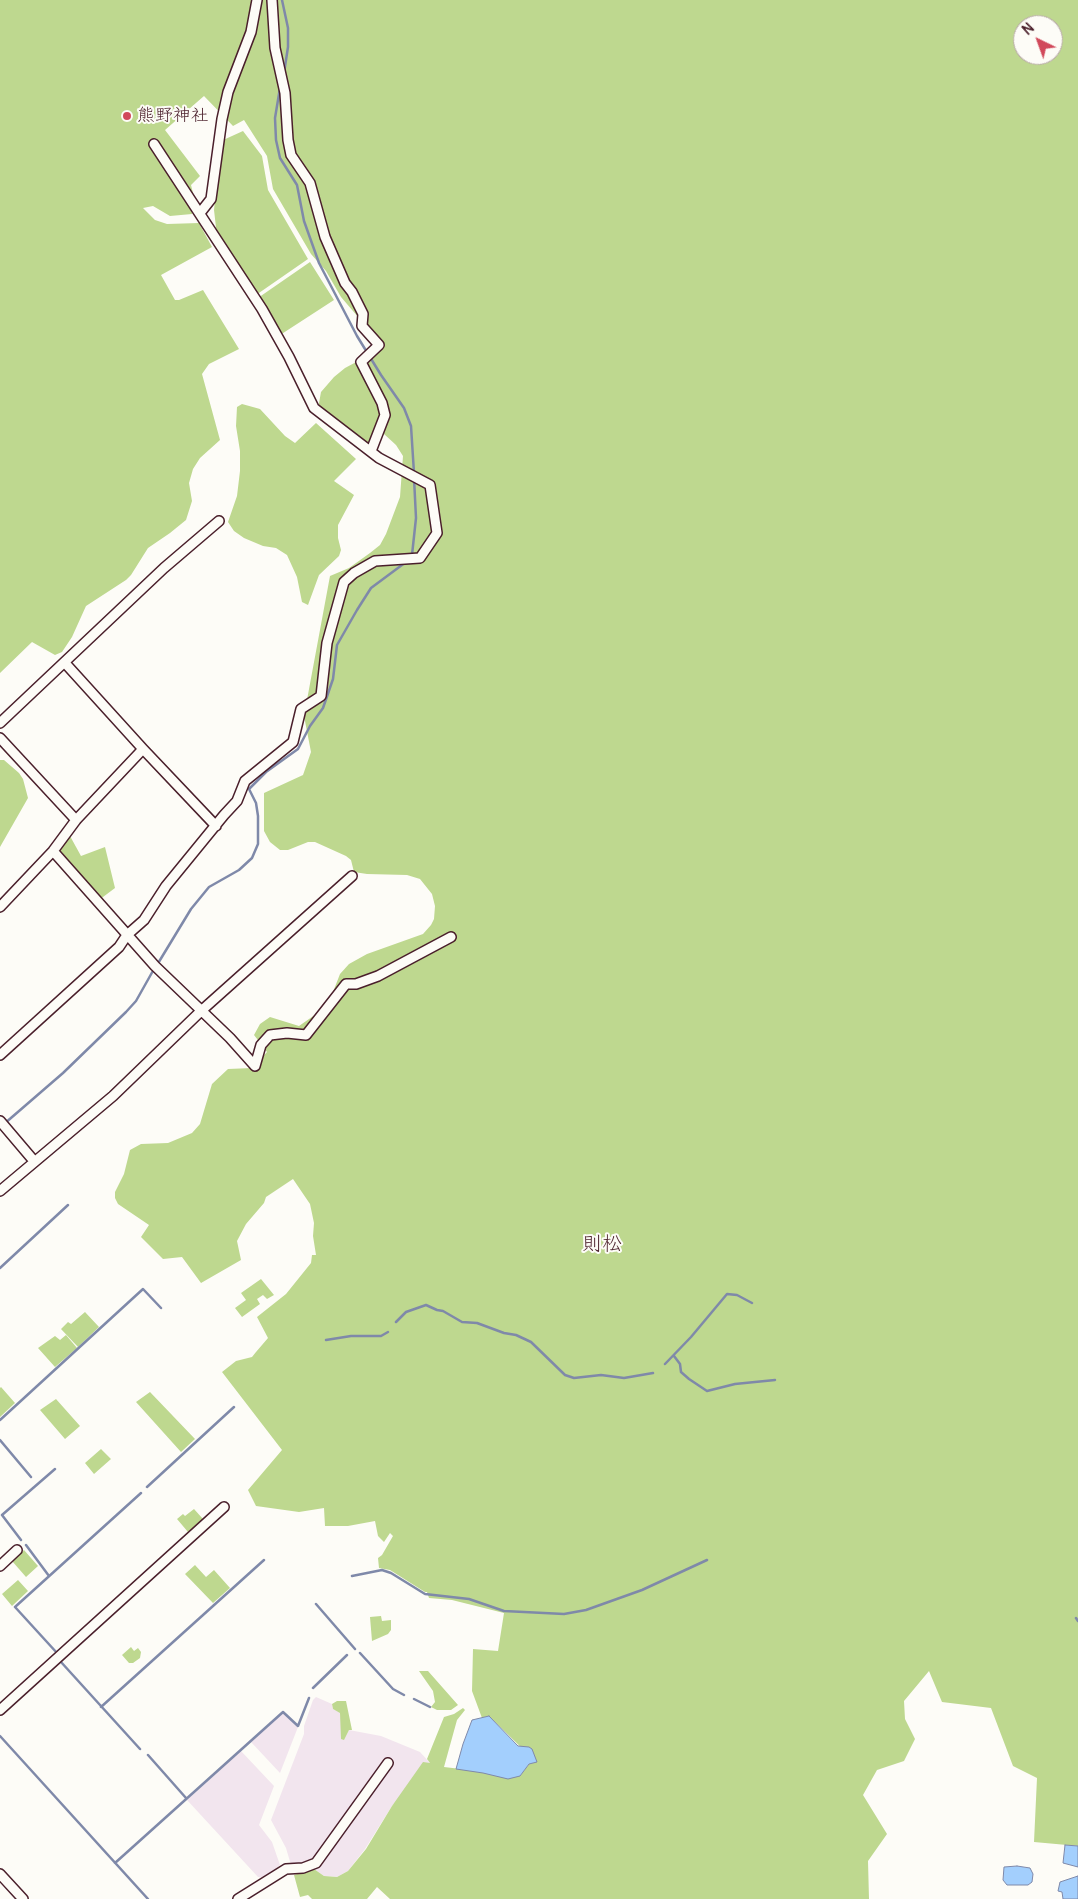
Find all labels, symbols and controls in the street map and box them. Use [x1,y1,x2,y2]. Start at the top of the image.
north arrow [1013,15,1063,65]
text: N [1019,20,1038,39]
place label: 熊野神社 [137,105,209,127]
marker: 熊野神社 [121,110,133,122]
district label: 則松 [582,1233,622,1257]

